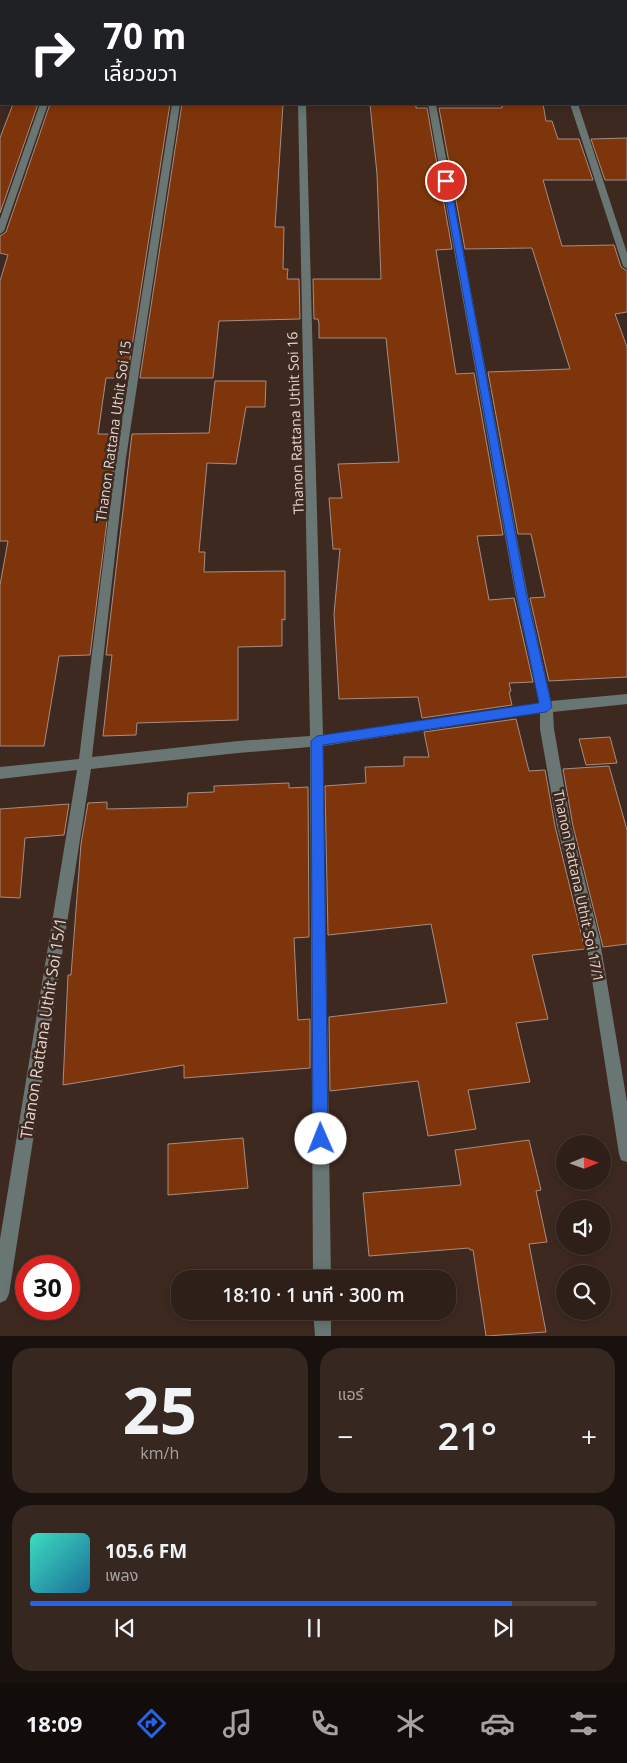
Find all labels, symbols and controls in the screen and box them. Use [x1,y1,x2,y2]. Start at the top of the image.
text: 70 m [103,12,186,59]
icon: right [20,20,85,85]
text: เลี้ยวขวา [103,57,178,87]
pin [425,160,467,202]
icon: arrive [432,167,460,195]
street label: Thanon Rattana Uthit Soi 16 [282,331,308,515]
street label: Thanon Rattana Uthit Soi 15 [91,339,135,523]
street label: Thanon Rattana Uthit Soi 17/1 [549,788,609,984]
street label: Thanon Rattana Uthit Soi 15/1 [15,916,71,1140]
position arrow [294,1112,346,1164]
north arrow [556,1135,611,1190]
map controls [556,1135,611,1320]
button: sound [556,1200,611,1255]
speed limit sign: 30 [15,1255,80,1320]
button: search [556,1265,611,1320]
text: 18:10 · 1 นาที · 300 m [222,1282,405,1308]
text: 25 [123,1365,197,1453]
text: แอร์ [338,1383,363,1405]
text: 21° [437,1409,497,1461]
text: − [338,1417,354,1455]
text: + [581,1417,597,1455]
text: km/h [140,1442,179,1464]
text: 105.6 FM [105,1538,187,1564]
text: เพลง [105,1564,138,1586]
icon: previous [111,1614,139,1642]
icon: pause [300,1614,328,1642]
icon: next [489,1614,517,1642]
icon: directions [134,1706,169,1741]
icon: music [220,1706,255,1741]
icon: phone [307,1706,342,1741]
icon: climate [393,1706,428,1741]
icon: car [480,1706,515,1741]
icon: filters [566,1706,601,1741]
text: 18:09 [26,1708,82,1738]

